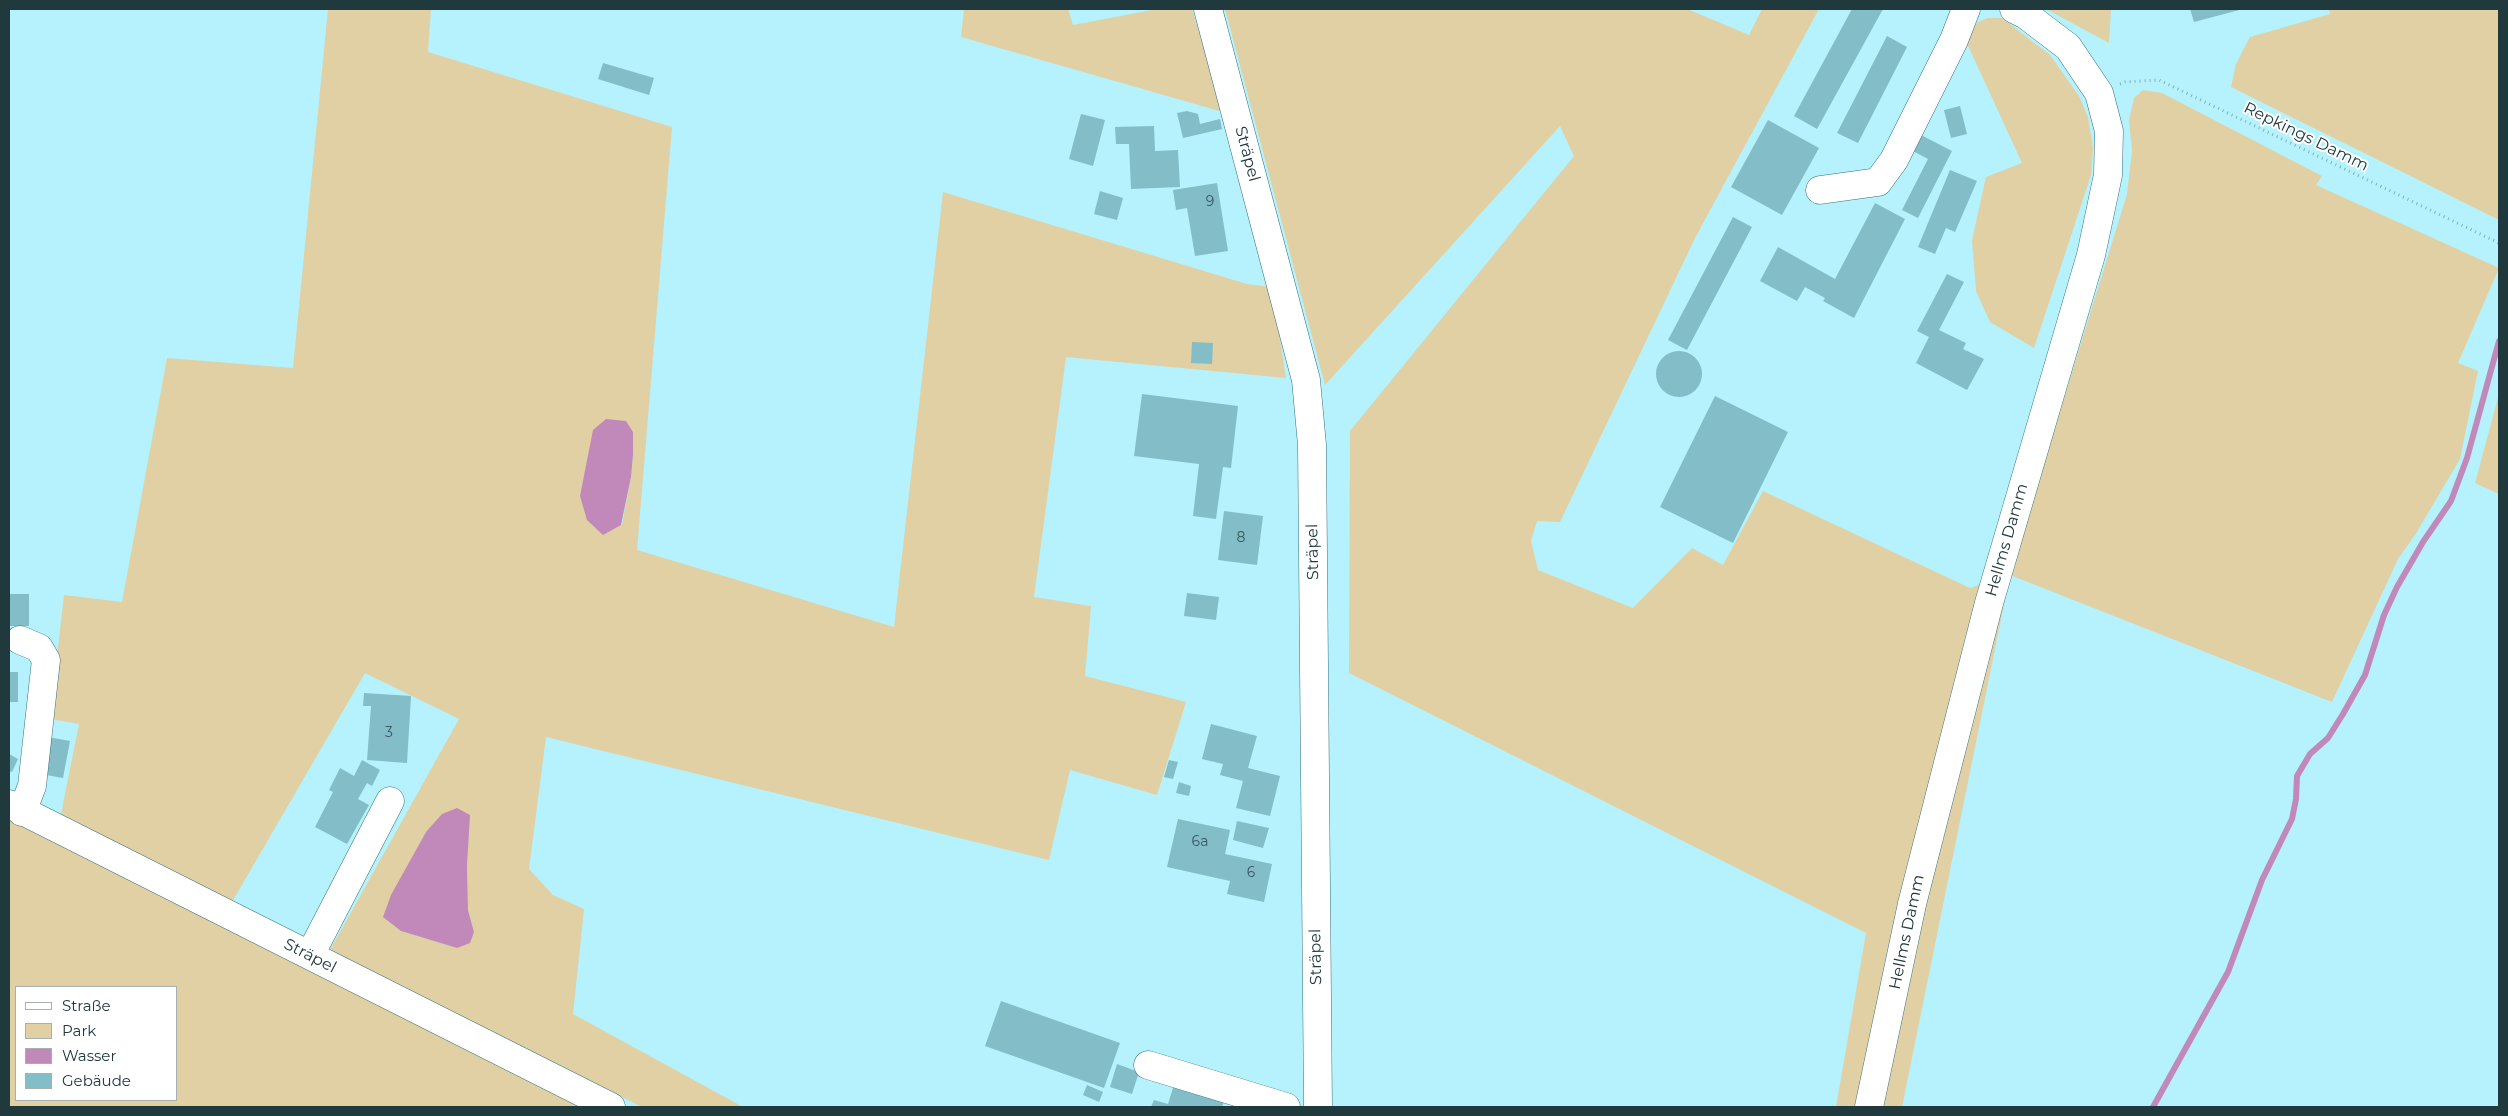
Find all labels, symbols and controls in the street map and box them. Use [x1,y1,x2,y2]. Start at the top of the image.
street label: Repkings Damm [2241,98,2371,176]
street label: Sträpel [1230,124,1264,184]
house number: 9 [1206,194,1214,210]
street label: Hellms Damm [1982,481,2032,599]
street label: Sträpel [1303,524,1323,580]
house number: 8 [1237,530,1245,546]
house number: 3 [385,725,393,741]
house number: 6a [1192,834,1208,850]
house number: 6 [1247,865,1255,881]
street label: Hellms Damm [1885,873,1929,991]
street label: Sträpel [1306,929,1326,985]
street label: Sträpel [281,935,339,977]
legend [15,986,178,1101]
text: Straße [62,996,111,1015]
text: Park [62,1021,96,1040]
text: Wasser [62,1046,116,1065]
text: Gebäude [62,1071,131,1090]

